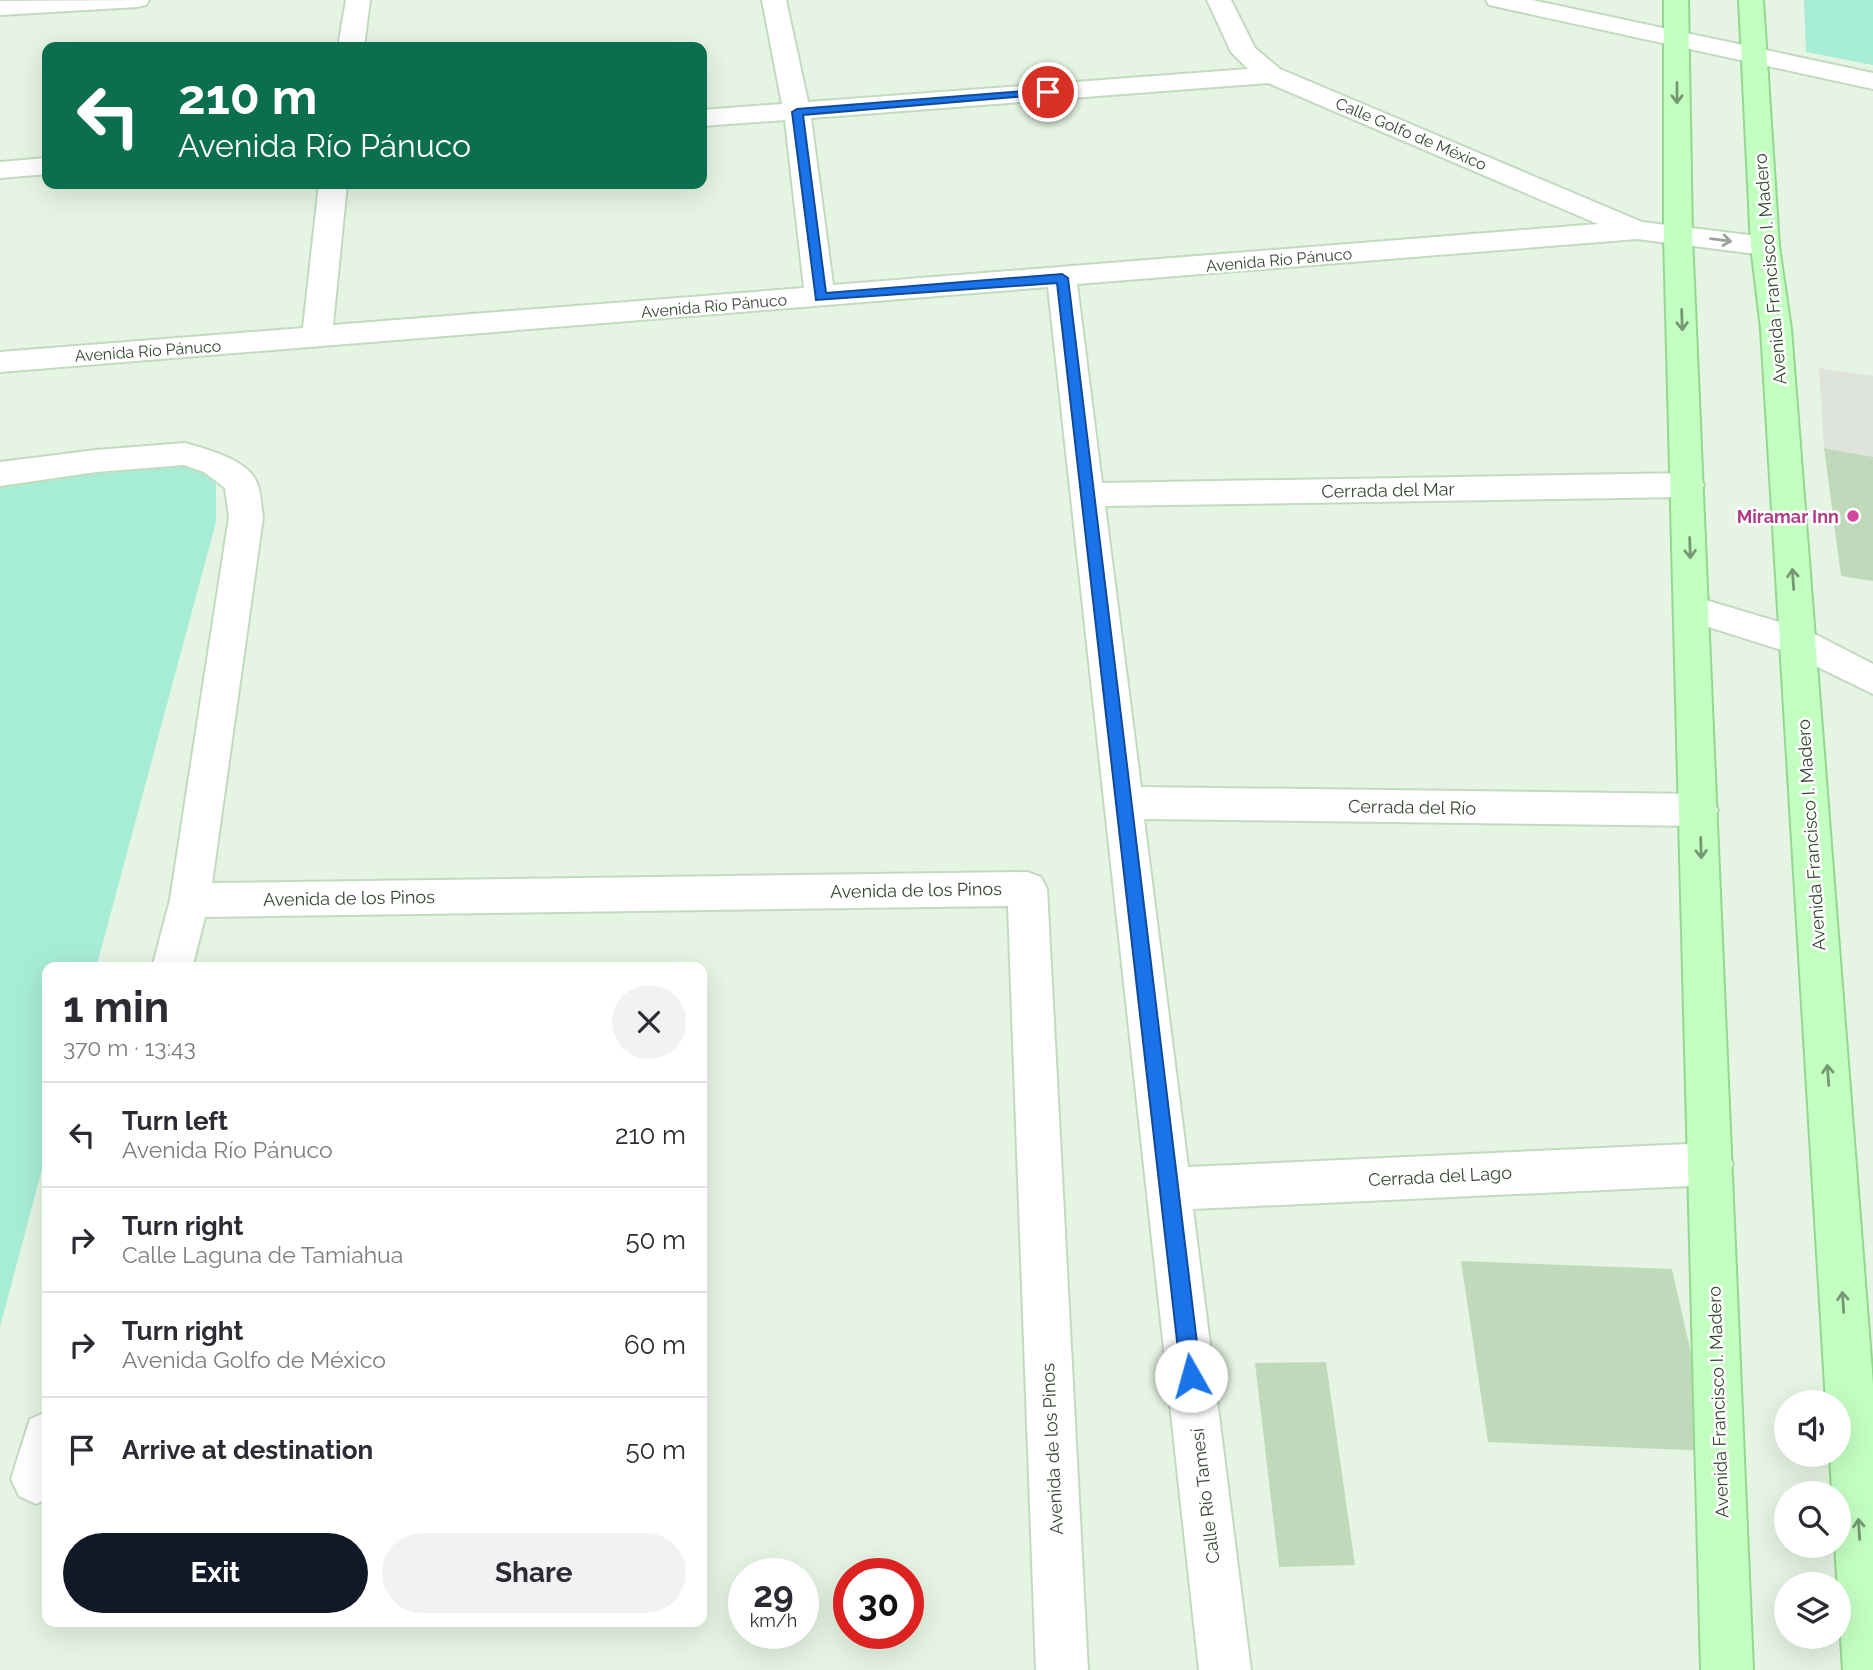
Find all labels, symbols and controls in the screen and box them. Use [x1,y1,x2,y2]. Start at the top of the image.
pin [1018,62,1078,122]
text: 210 m [178,68,317,125]
icon: left [63,70,154,161]
icon: arrive [1029,73,1067,111]
one-way arrow [1670,81,1684,104]
street label: Calle Golfo de México [1333,94,1489,174]
text: Avenida Río Pánuco [178,127,471,164]
street label: Avenida Francisco I. Madero [1749,152,1791,385]
one-way arrow [1710,234,1732,247]
street label: Avenida Río Pánuco [1205,244,1353,276]
street label: Avenida Río Pánuco [640,290,788,322]
one-way arrow [1675,308,1688,331]
street label: Avenida Río Pánuco [74,336,222,366]
street label: Cerrada del Mar [1321,478,1456,502]
place label: Miramar Inn [1737,506,1839,527]
marker: Miramar Inn [1845,508,1861,524]
one-way arrow [1683,536,1697,559]
one-way arrow [1786,568,1799,591]
street label: Avenida Francisco I. Madero [1792,718,1830,951]
street label: Cerrada del Río [1348,795,1476,819]
one-way arrow [1694,837,1707,860]
street label: Avenida de los Pinos [830,878,1002,902]
street label: Avenida de los Pinos [263,886,435,910]
text: 1 min [63,983,169,1032]
button: close [612,985,686,1059]
text: 370 m · 13:43 [63,1034,196,1061]
one-way arrow [1821,1064,1834,1087]
text: Turn left [122,1106,228,1136]
icon: left [63,1116,101,1154]
text: 210 m [615,1120,686,1150]
text: Avenida Río Pánuco [122,1136,333,1163]
street label: Cerrada del Lago [1368,1162,1513,1190]
text: Turn right [122,1211,243,1241]
icon: right [63,1221,101,1259]
text: 50 m [625,1225,686,1255]
text: Calle Laguna de Tamiahua [122,1241,403,1268]
street label: Avenida Francisco I. Madero [1703,1285,1733,1518]
one-way arrow [1837,1290,1850,1313]
text: Turn right [122,1316,243,1346]
icon: right [63,1326,101,1364]
text: 60 m [624,1330,686,1360]
position arrow [1154,1339,1228,1413]
text: Avenida Golfo de México [122,1346,386,1373]
street label: Avenida de los Pinos [1037,1362,1067,1535]
map controls [1774,1390,1851,1649]
button: sound [1774,1390,1851,1467]
street label: Calle Río Tamesí [1186,1427,1224,1565]
icon: arrive [63,1431,101,1469]
text: Arrive at destination [122,1435,373,1465]
text: 50 m [625,1435,686,1465]
button: search [1774,1481,1851,1558]
one-way arrow [1853,1517,1866,1540]
button: Exit [63,1533,368,1613]
button: Share [382,1533,686,1613]
speed limit sign: 30 [833,1558,924,1649]
button: layers [1774,1572,1851,1649]
text: 29 [753,1574,794,1615]
text: km/h [750,1610,797,1631]

